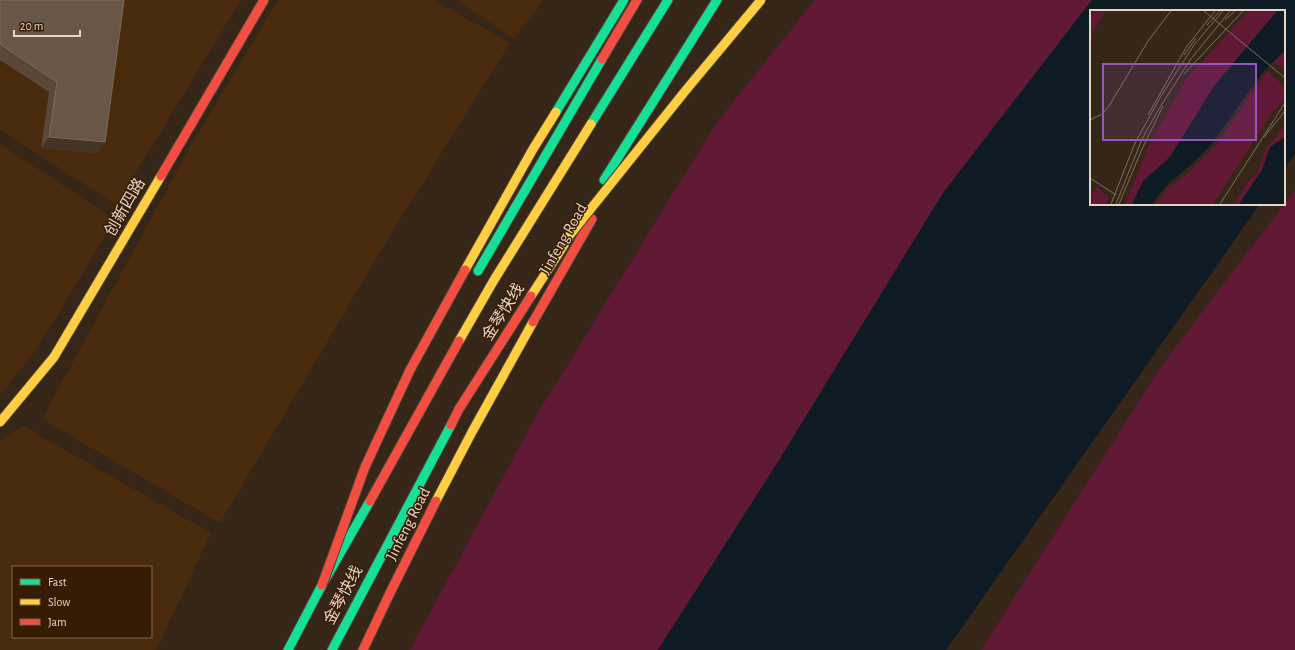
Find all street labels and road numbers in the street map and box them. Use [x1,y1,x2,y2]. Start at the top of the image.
street label: 创新四路 [101,175,148,239]
street label: Jinfeng Road [536,201,590,277]
street label: 金琴快线 [478,280,527,343]
street label: Jinfeng Road [383,485,433,563]
street label: 金琴快线 [320,563,365,627]

